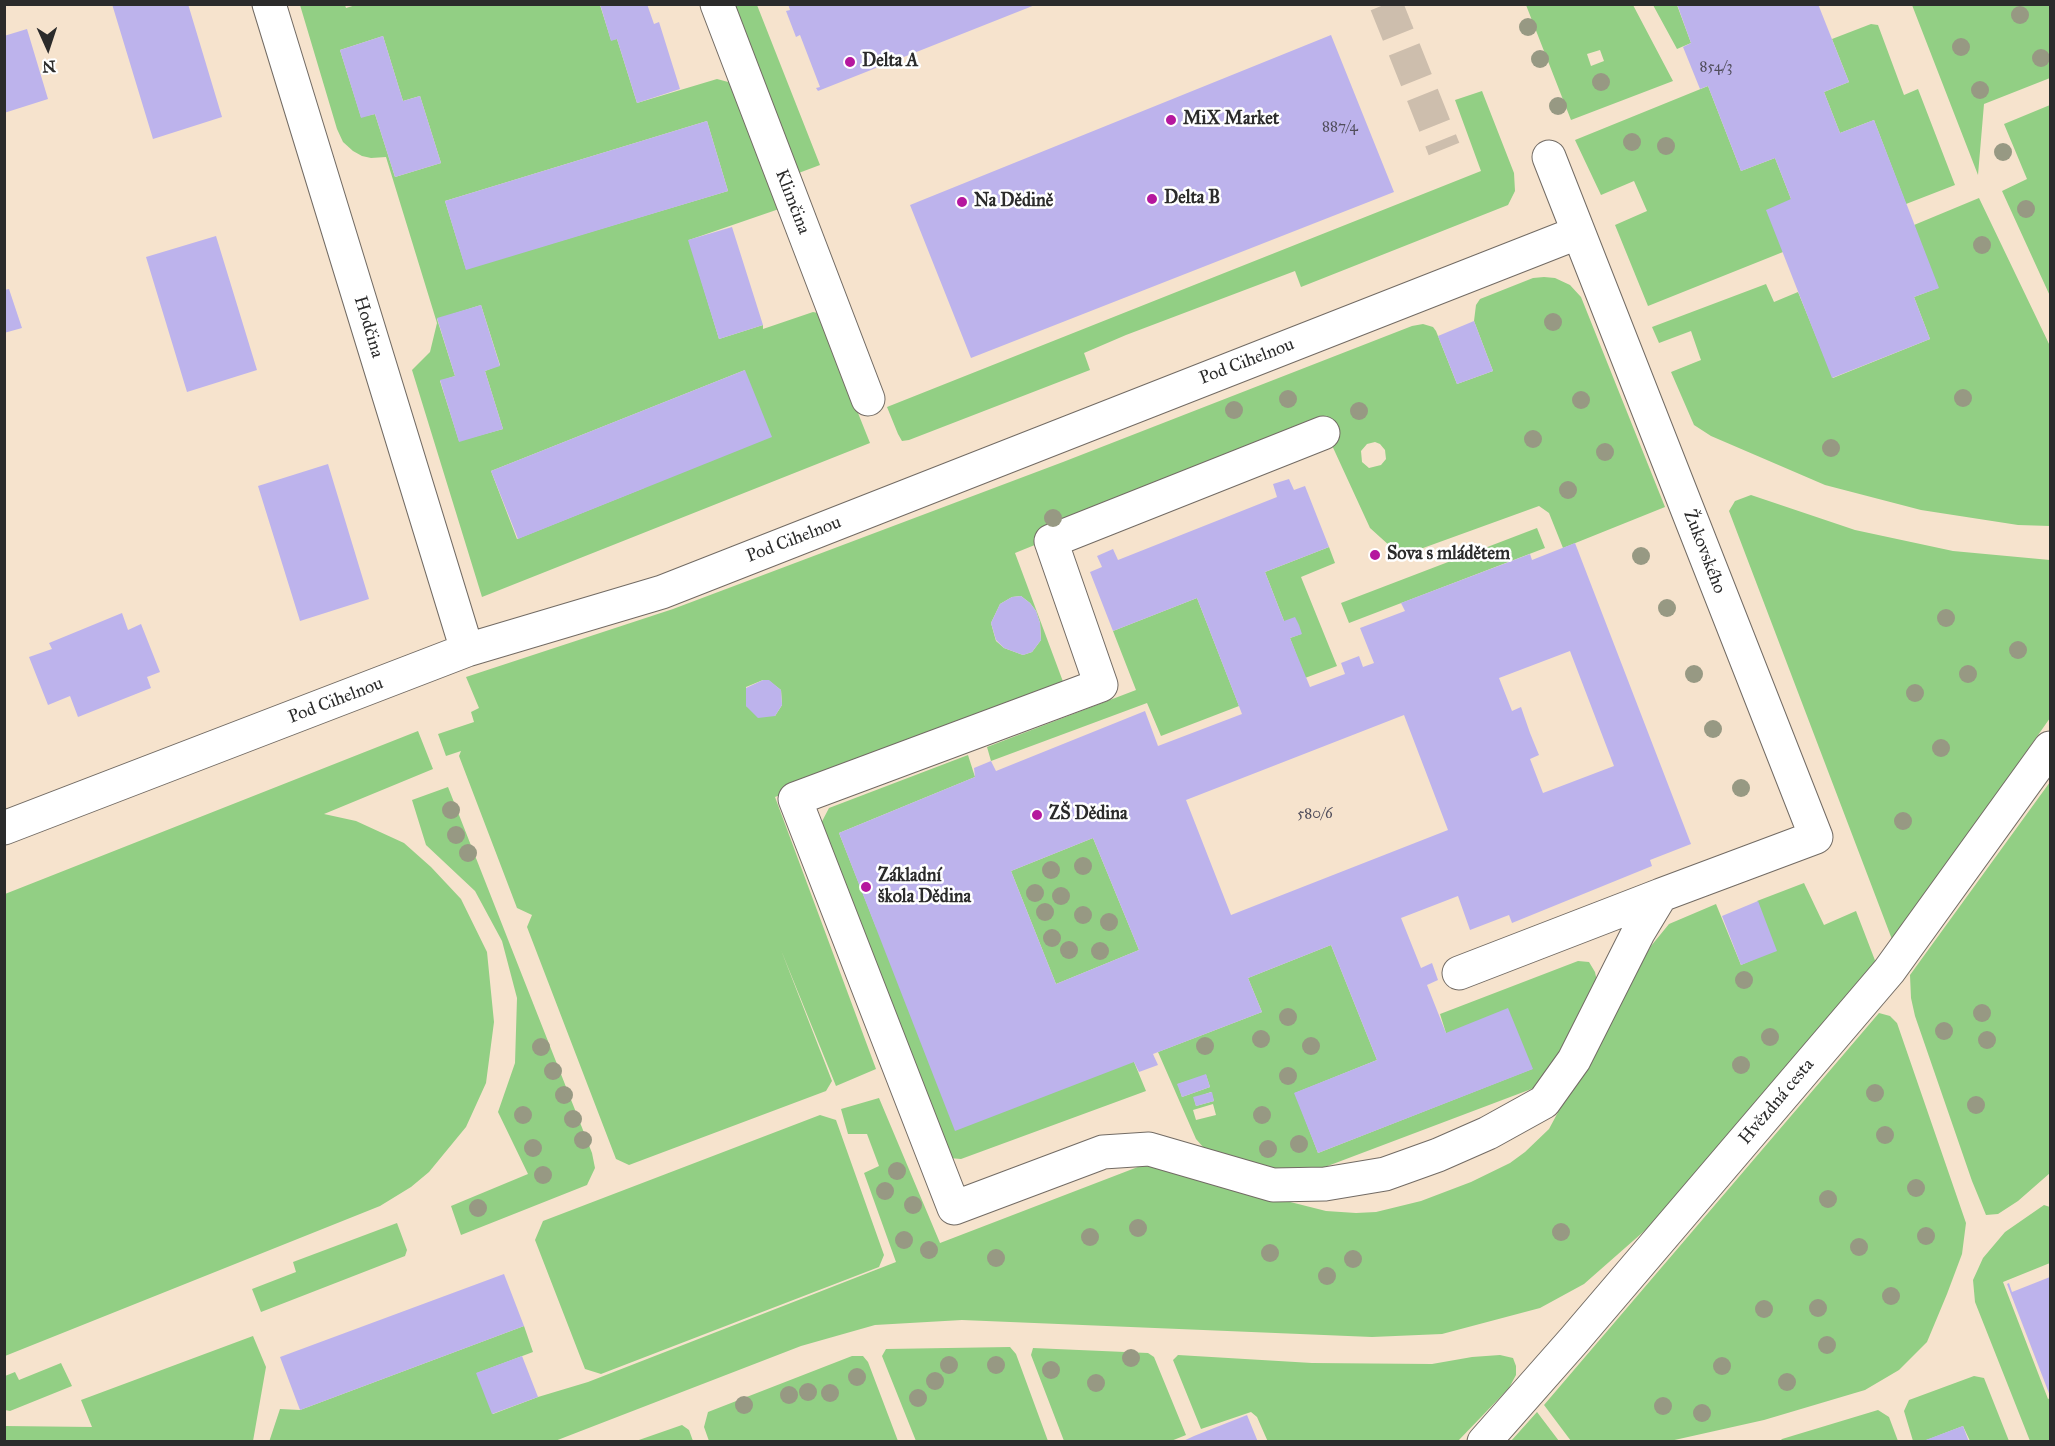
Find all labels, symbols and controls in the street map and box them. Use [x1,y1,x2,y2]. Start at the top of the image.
north arrow [18,18,78,78]
place label: Delta A [862,51,918,73]
marker: Delta A [843,55,857,69]
text: N [42,57,56,76]
house number: 854/3 [1700,58,1732,76]
place label: MiX Market [1183,109,1279,131]
marker: MiX Market [1164,113,1178,127]
house number: 887/4 [1322,118,1358,136]
street label: Klimčina [770,167,814,237]
place label: Delta B [1164,188,1220,210]
place label: Na Dědině [974,191,1053,213]
marker: Delta B [1145,192,1159,206]
marker: Na Dědině [955,195,969,209]
street label: Hodčina [348,293,388,361]
street label: Pod Cihelnou [1196,334,1298,390]
street label: Žukovského [1678,507,1730,597]
street label: Pod Cihelnou [743,512,845,568]
place label: Sova s mládětem [1387,544,1510,566]
marker: Sova s mládětem [1368,548,1382,562]
street label: Pod Cihelnou [285,673,387,729]
place label: ZŠ Dědina [1049,804,1127,826]
house number: 580/6 [1297,805,1333,823]
marker: ZŠ Dědina [1030,808,1044,822]
place label: Základní škola Dědina [878,866,971,908]
marker: Základní škola Dědina [859,880,873,894]
street label: Hvězdná cesta [1735,1055,1819,1149]

